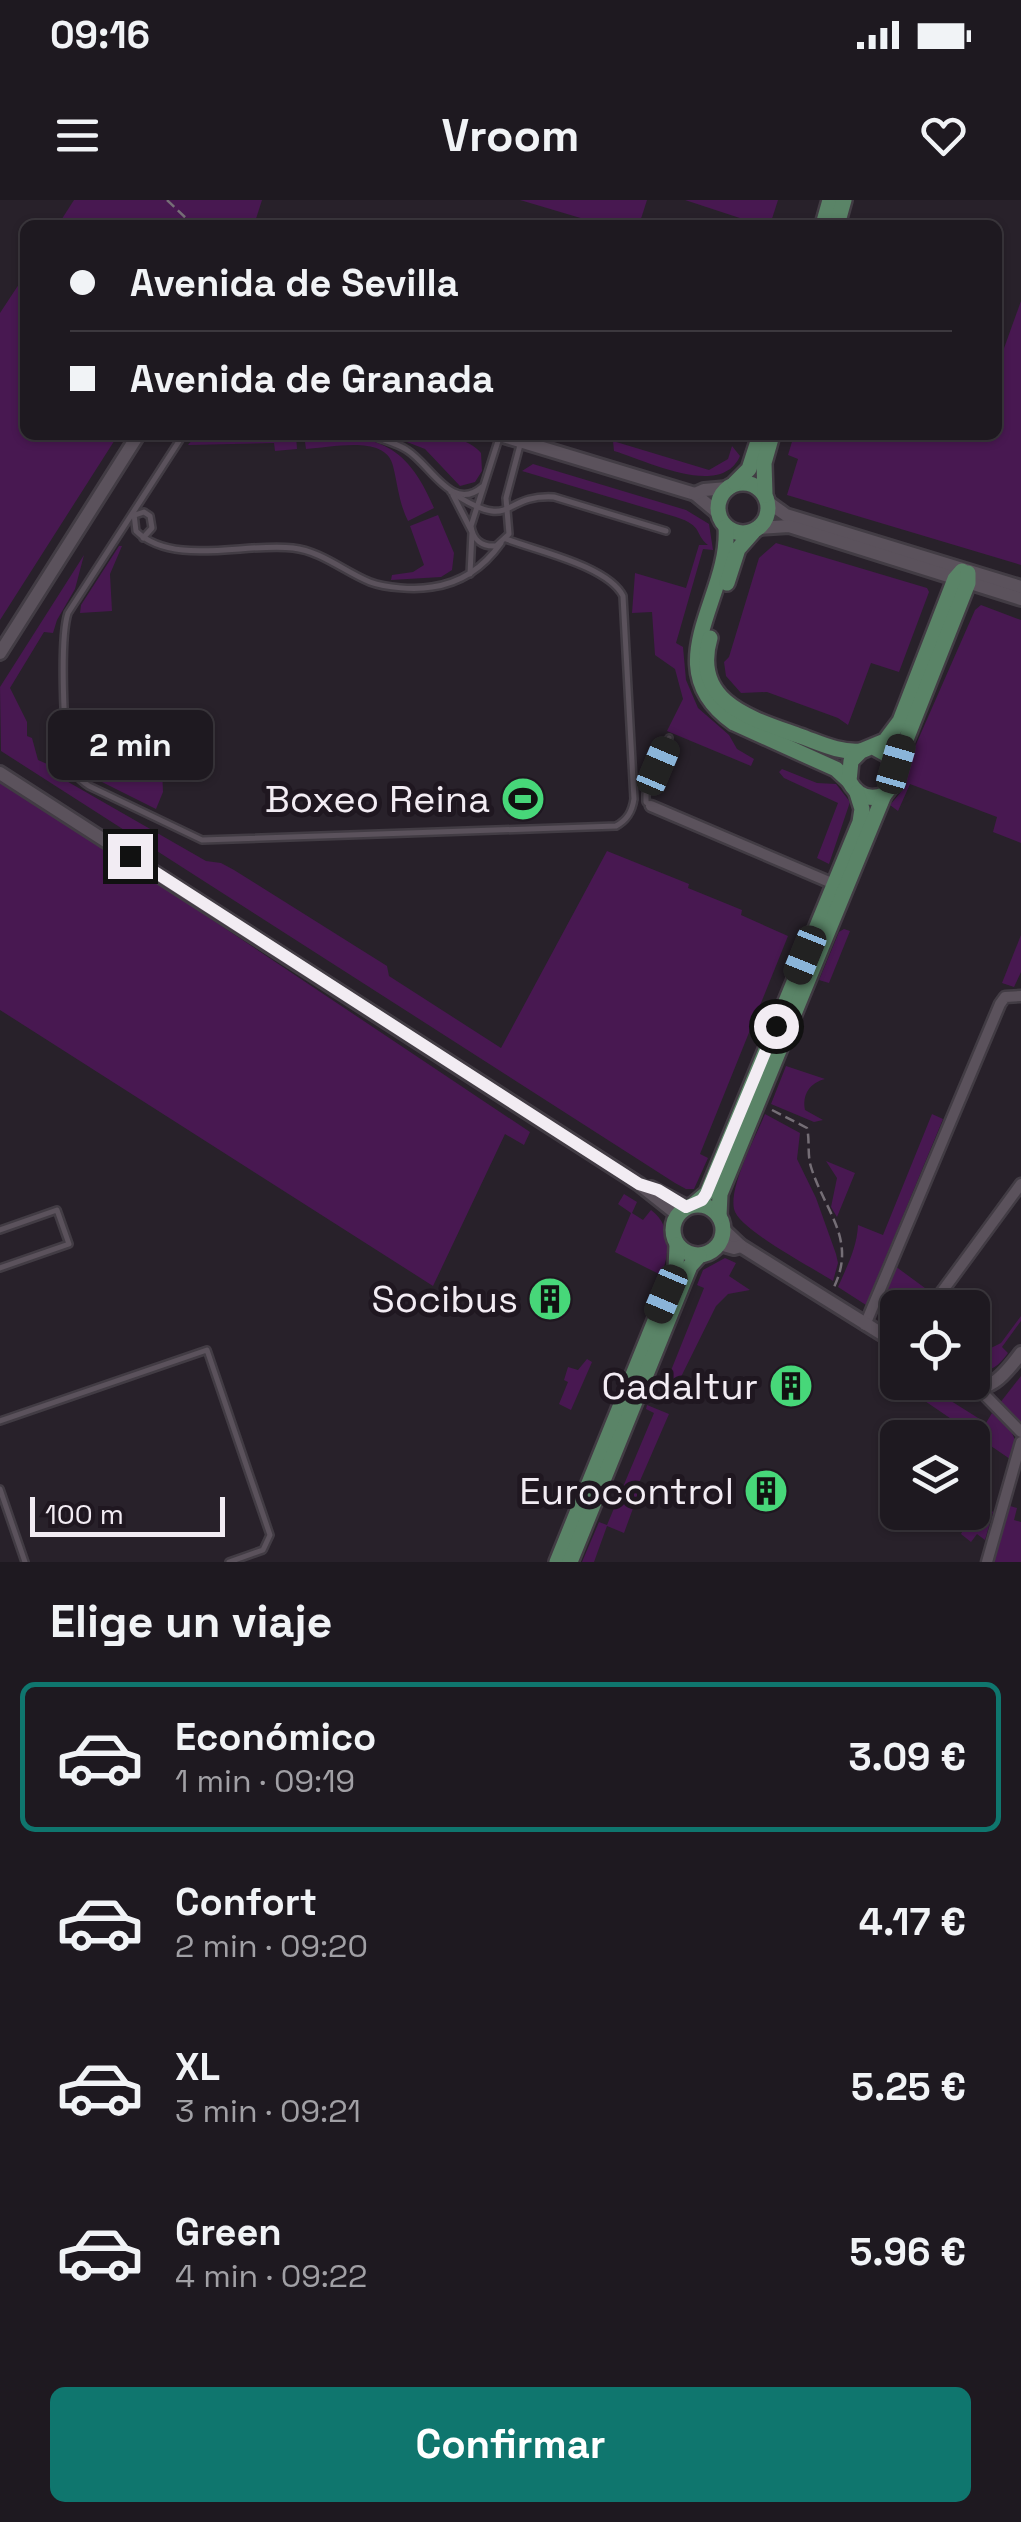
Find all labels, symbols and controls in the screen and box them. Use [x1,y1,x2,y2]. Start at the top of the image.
text: 09:16 [50,11,150,59]
text: Vroom [442,107,579,164]
icon: menu [50,108,105,163]
icon: heart [916,108,971,163]
text: Avenida de Sevilla [130,259,459,307]
text: Avenida de Granada [130,355,494,403]
callout: 2 min [48,711,212,781]
text: 2 min [89,725,172,765]
car [873,731,919,797]
car [632,733,684,799]
place label: Boxeo Reina [265,775,490,823]
sports icon: Boxeo Reina [500,776,546,822]
route end [108,834,153,879]
car [780,922,830,988]
route start [754,1004,799,1049]
car [640,1261,692,1327]
place label: Socibus [371,1275,518,1323]
building icon: Socibus [527,1276,573,1322]
map controls [880,1290,990,1530]
button: locate [880,1290,990,1400]
place label: Cadaltur [602,1362,758,1410]
building icon: Cadaltur [768,1363,814,1409]
button: layers [880,1420,990,1530]
place label: Eurocontrol [519,1467,734,1515]
building icon: Eurocontrol [743,1468,789,1514]
scale bar [30,1492,225,1536]
text: 100 m [45,1496,124,1532]
text: Elige un viaje [50,1593,333,1650]
icon: car [55,1712,145,1802]
text: Económico [175,1713,376,1761]
text: 3.09 € [849,1733,966,1781]
text: 1 min · 09:19 [175,1761,355,1801]
icon: car [55,1877,145,1967]
text: Confort [175,1878,317,1926]
text: 4.17 € [859,1898,966,1946]
text: 2 min · 09:20 [175,1926,368,1966]
icon: car [55,2042,145,2132]
text: XL [175,2043,220,2091]
text: 5.25 € [851,2063,966,2111]
text: 3 min · 09:21 [175,2091,361,2131]
icon: car [55,2207,145,2297]
text: Green [175,2208,282,2256]
text: 5.96 € [850,2228,966,2276]
text: 4 min · 09:22 [175,2256,367,2296]
button: Confirmar [50,2387,971,2502]

